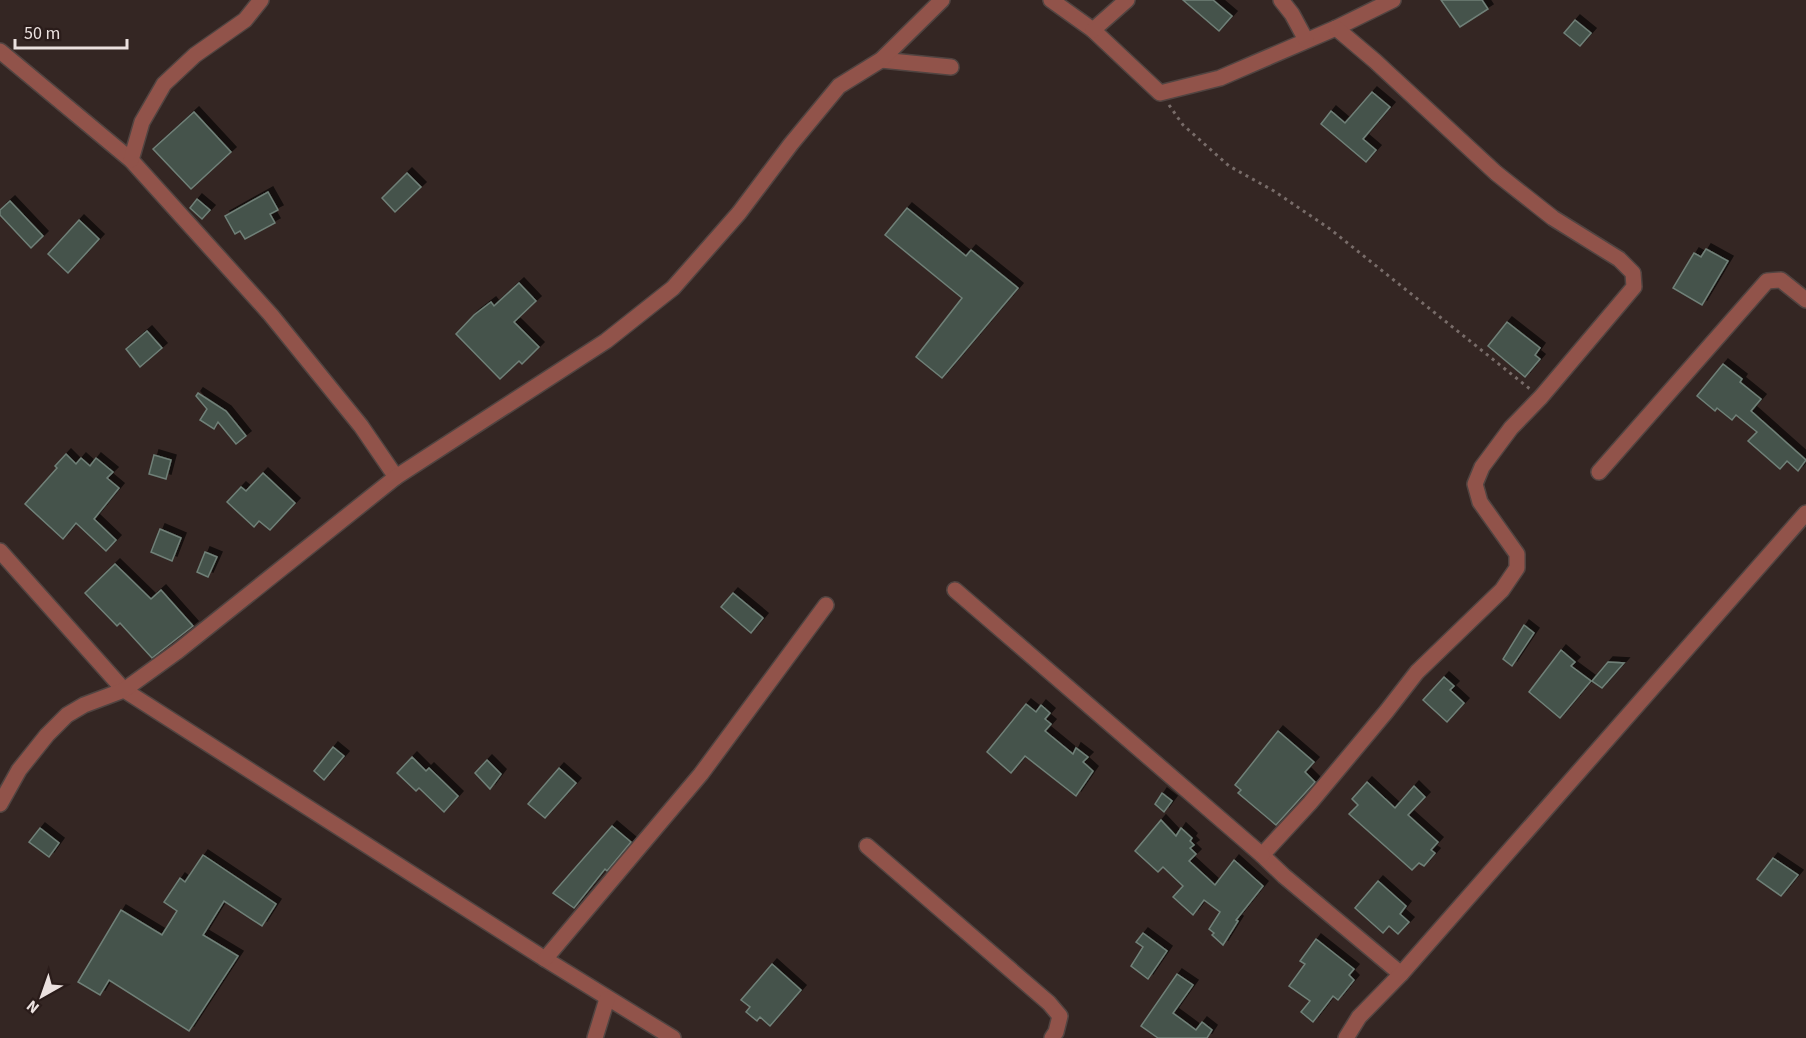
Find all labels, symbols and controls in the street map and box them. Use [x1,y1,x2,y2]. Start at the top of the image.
scale bar [15,12,128,50]
text: 50 m [24,21,60,46]
north arrow [12,966,72,1026]
text: N [22,995,44,1019]

